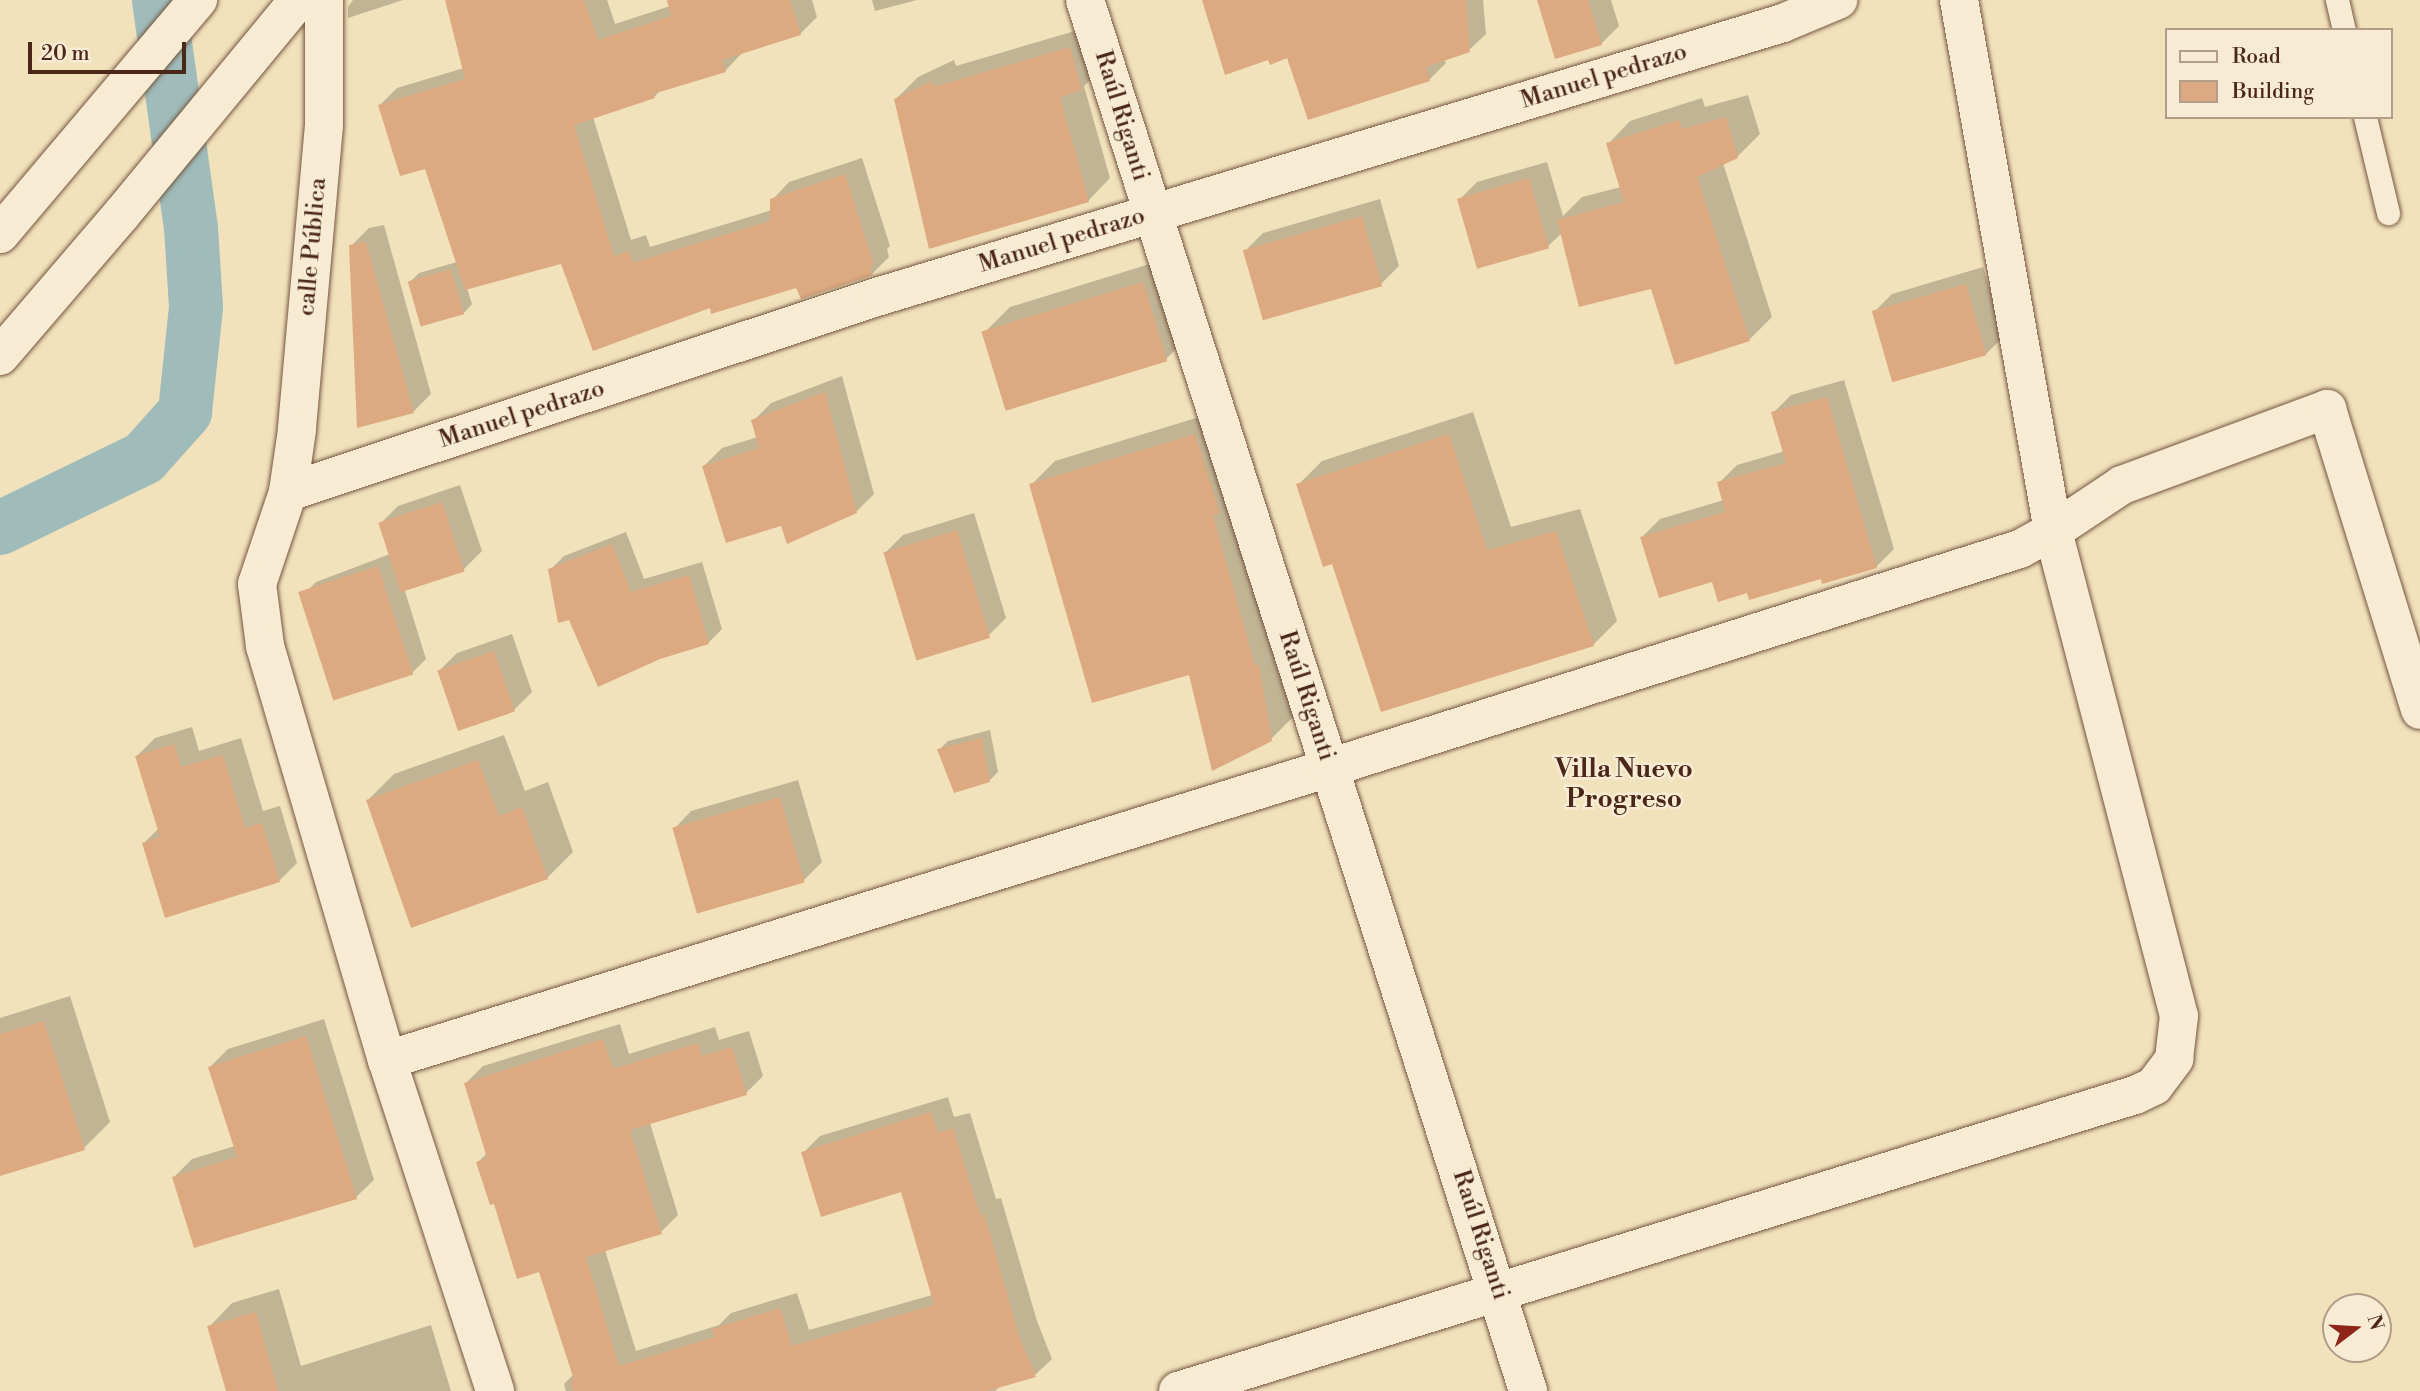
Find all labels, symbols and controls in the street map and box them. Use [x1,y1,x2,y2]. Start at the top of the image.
scale bar [32,28,189,72]
legend [2164,28,2392,119]
street label: Manuel pedrazo [1517,38,1691,116]
text: 20 m [41,41,90,67]
text: Road [2232,44,2281,70]
street label: Raúl Riganti [1088,47,1154,185]
text: Building [2232,79,2314,105]
street label: calle Pública [293,177,333,317]
street label: Manuel pedrazo [975,202,1149,280]
street label: Manuel pedrazo [435,375,609,455]
street label: Raúl Riganti [1271,627,1341,765]
district label: Villa Nuevo Progreso [1555,754,1693,816]
street label: Raúl Riganti [1445,1166,1515,1304]
north arrow [2322,1293,2392,1363]
text: N [2361,1312,2389,1333]

